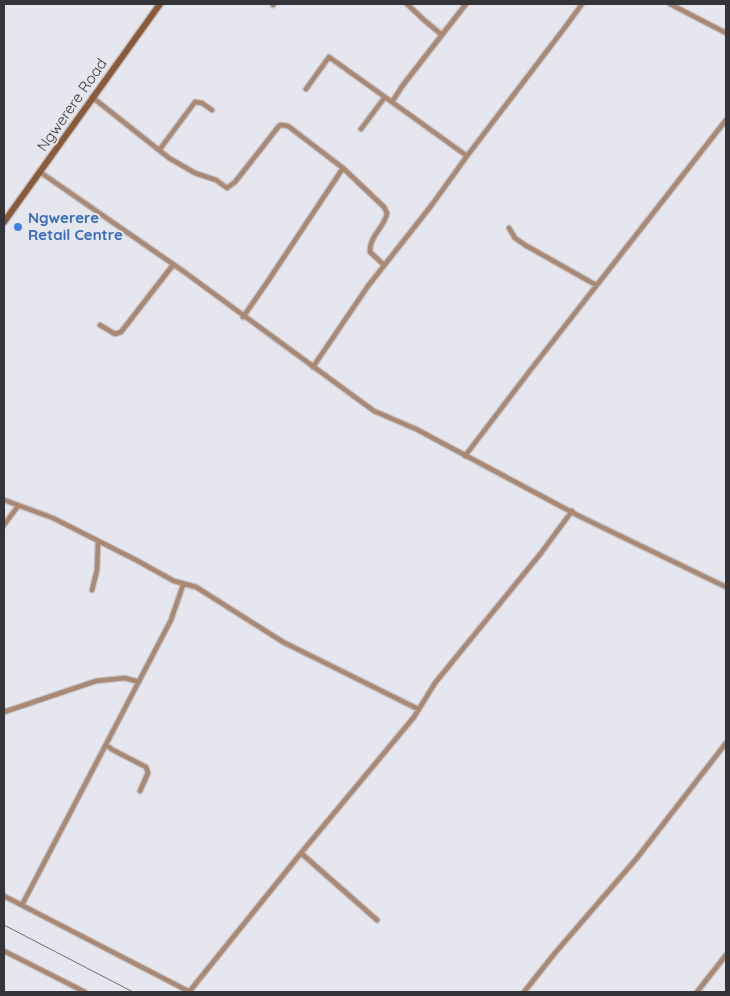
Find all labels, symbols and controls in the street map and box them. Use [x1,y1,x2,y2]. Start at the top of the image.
street label: Ngwerere Road [32,55,111,155]
place label: Ngwerere Retail Centre [28,208,123,244]
marker: Ngwerere Retail Centre [12,221,24,233]

